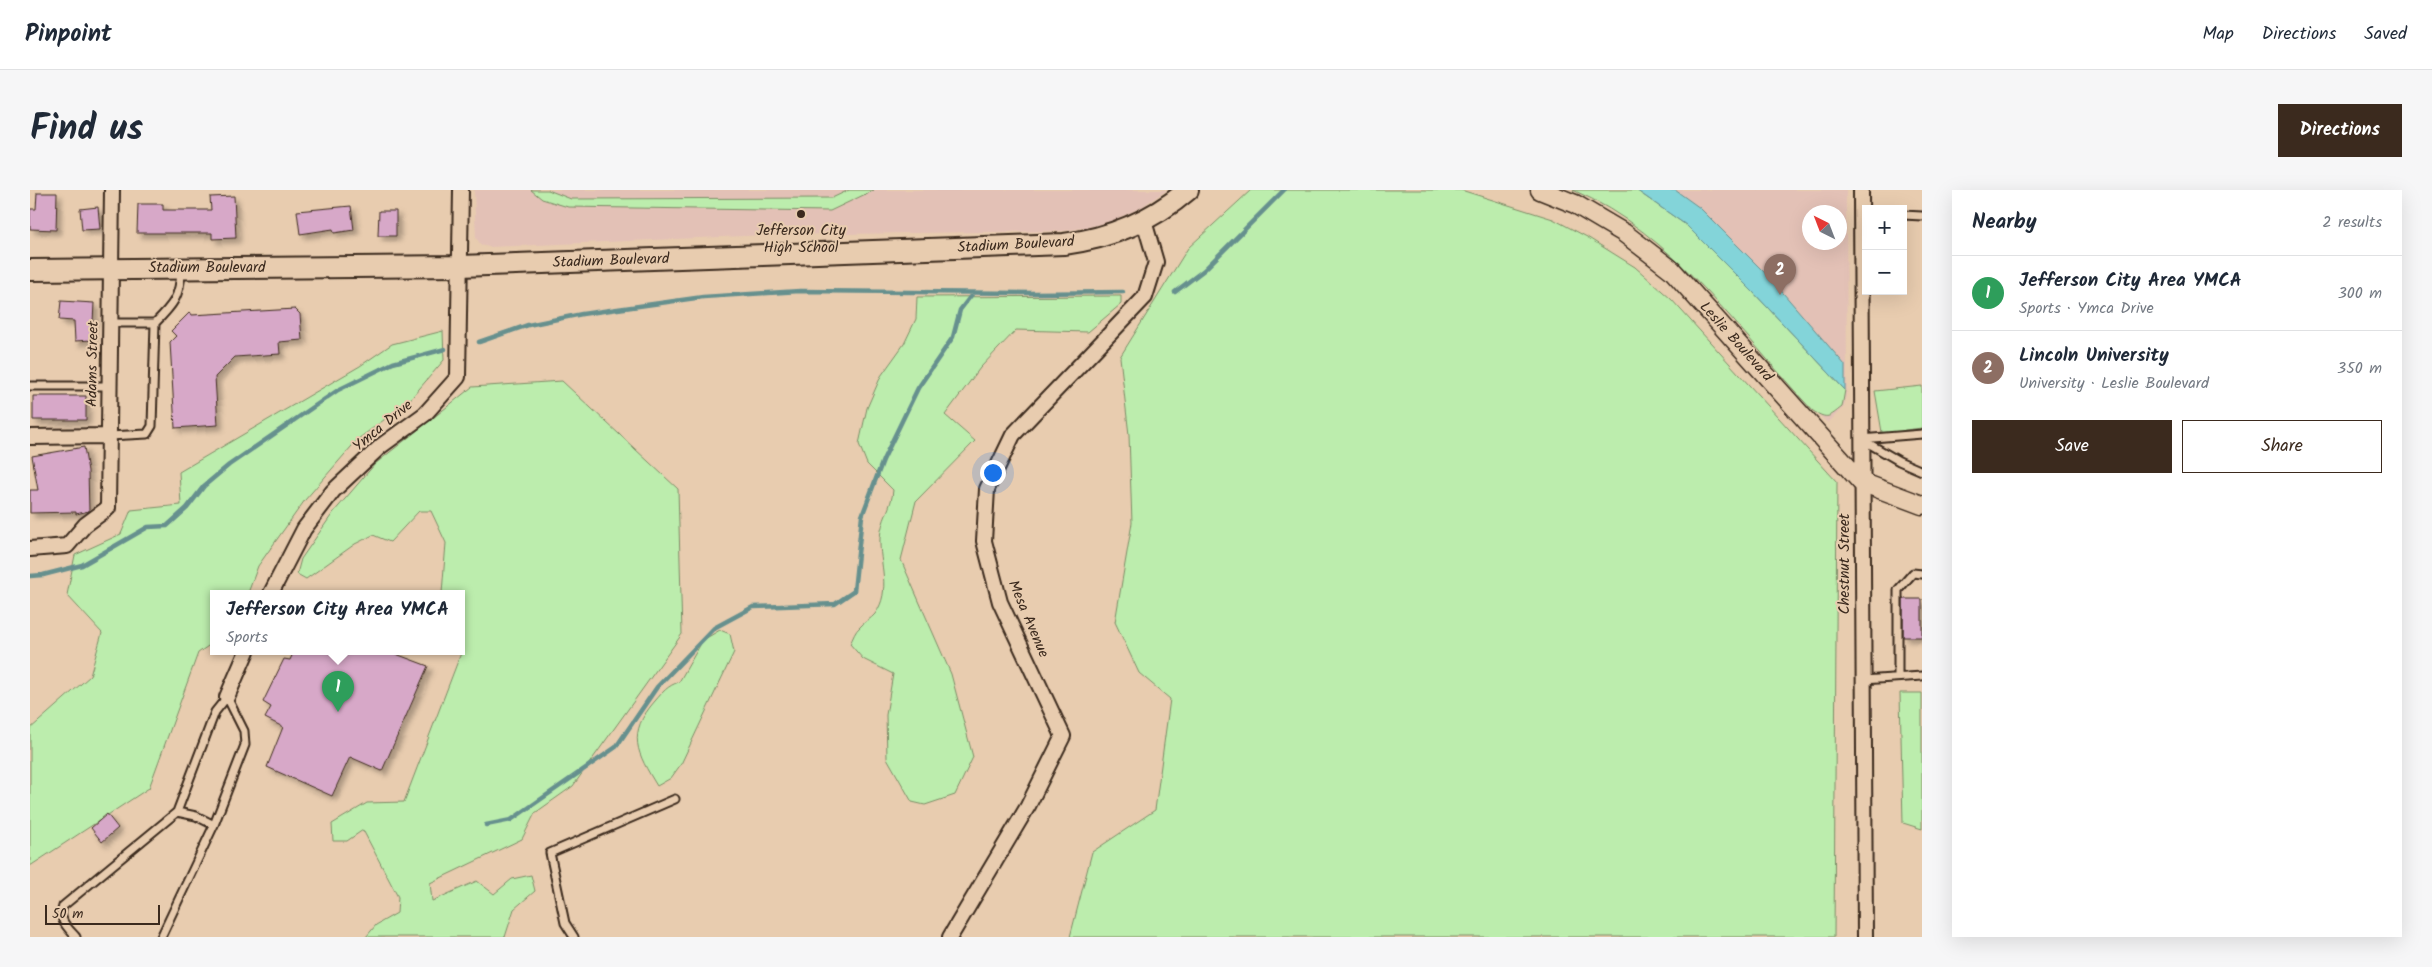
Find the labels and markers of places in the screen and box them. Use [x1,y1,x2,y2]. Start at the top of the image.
marker: Jefferson City High School [795,208,807,220]
place label: Jefferson City High School [756,219,847,260]
pin: 2 [1764,254,1796,295]
pin: 1 [322,671,354,712]

